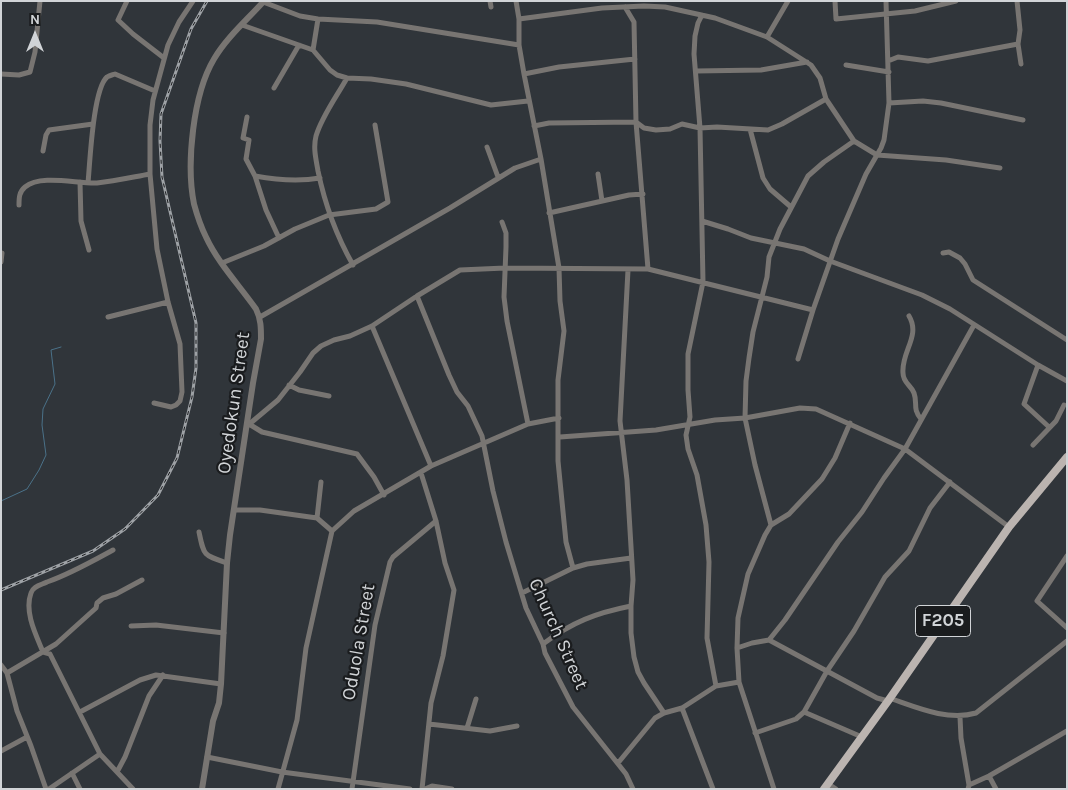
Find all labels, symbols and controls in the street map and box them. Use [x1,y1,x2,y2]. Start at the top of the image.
north arrow [10,10,60,60]
text: N [30,11,40,28]
street label: Oyedokun Street [213,331,255,475]
street label: Church Street [523,575,593,693]
street label: Oduola Street [338,582,380,702]
road number: F205 [916,606,970,636]

